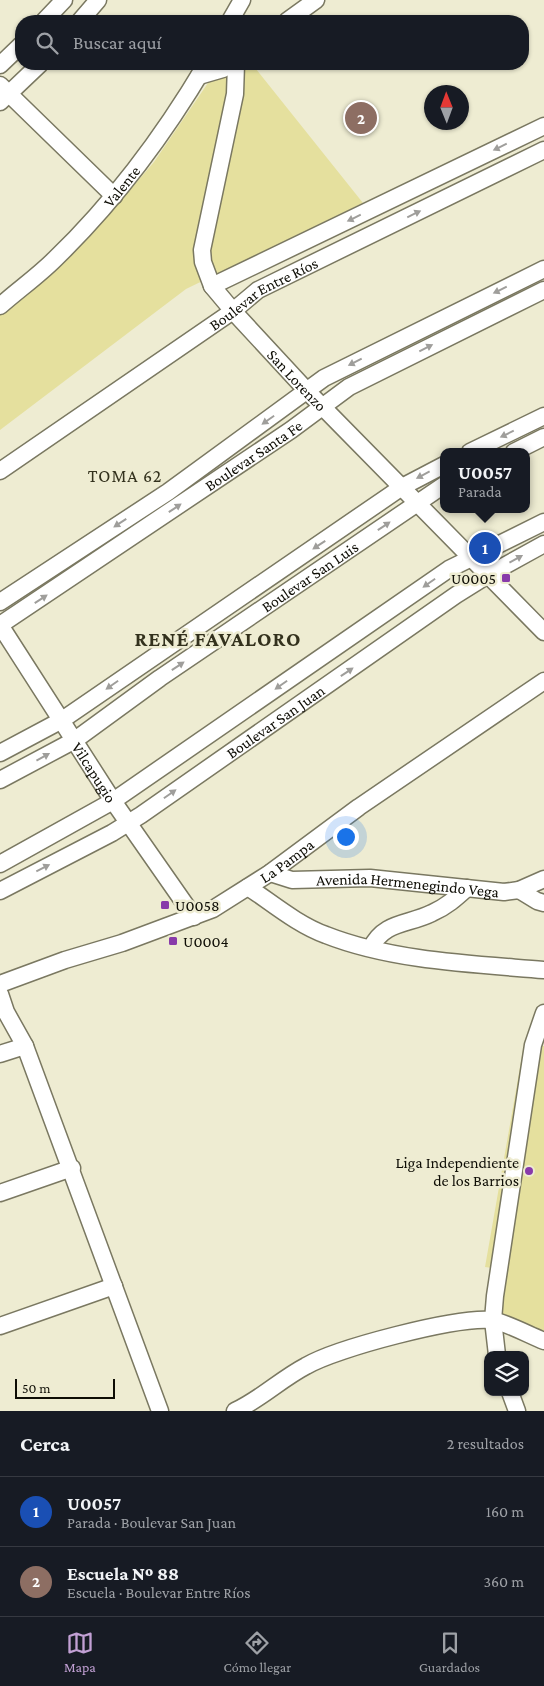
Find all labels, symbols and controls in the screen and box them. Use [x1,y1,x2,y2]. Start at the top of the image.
search box [15,15,529,70]
icon: search [33,29,61,57]
text: Buscar aquí [73,32,162,53]
north arrow [424,85,469,130]
pin: 2 [345,99,377,137]
one-way arrow [493,143,507,151]
street label: Valente [100,162,143,210]
one-way arrow [407,210,421,218]
one-way arrow [347,214,361,222]
street label: Boulevar Entre Ríos [206,254,320,333]
one-way arrow [493,286,507,294]
one-way arrow [419,344,434,353]
street label: San Lorenzo [264,346,330,414]
one-way arrow [347,358,362,366]
one-way arrow [261,415,275,425]
street label: Boulevar Santa Fe [202,416,305,494]
one-way arrow [500,430,514,438]
popup [440,448,530,513]
text: U0057 [458,462,512,483]
district label: TOMA 62 [88,466,162,486]
one-way arrow [416,471,429,480]
text: Parada [458,483,502,500]
one-way arrow [169,503,182,513]
one-way arrow [114,518,127,528]
one-way arrow [377,521,391,530]
pin: 1 [469,529,501,567]
street label: Boulevar San Luis [258,538,361,615]
one-way arrow [312,540,326,550]
one-way arrow [509,555,523,563]
place label: U0005 [451,570,496,587]
marker: U0005 [500,572,512,584]
one-way arrow [422,578,436,588]
one-way arrow [34,594,47,604]
district label: RENÉ FAVALORO [134,627,302,651]
one-way arrow [171,661,184,671]
one-way arrow [340,667,353,676]
one-way arrow [274,680,288,690]
one-way arrow [105,681,119,690]
street label: Boulevar San Juan [223,681,328,761]
street label: Vilcapugio [69,739,120,806]
one-way arrow [36,753,50,761]
one-way arrow [163,789,177,799]
your location [333,824,359,850]
street label: La Pampa [257,835,317,886]
one-way arrow [36,864,50,872]
street label: Avenida Hermenegindo Vega [316,869,501,900]
place label: U0058 [175,897,220,914]
marker: U0058 [159,899,171,911]
place label: U0004 [183,933,229,950]
marker: U0004 [167,935,179,947]
place label: Liga Independiente de los Barrios [395,1154,519,1189]
marker: Liga Independiente de los Barrios [523,1165,535,1177]
map controls [484,1351,529,1396]
button: layers [484,1351,529,1396]
scale bar [15,1376,115,1399]
text: 50 m [22,1380,50,1396]
text: Cerca [20,1432,70,1456]
text: 2 resultados [447,1435,524,1452]
text: U0057 [67,1493,121,1514]
text: 1 [33,1503,39,1520]
text: 160 m [486,1503,524,1520]
text: Parada · Boulevar San Juan [67,1514,236,1531]
text: Escuela Nº 88 [67,1563,179,1584]
text: 2 [32,1573,40,1590]
text: 360 m [483,1573,524,1590]
text: Escuela · Boulevar Entre Ríos [67,1584,251,1601]
tab: Mapa [64,1629,96,1675]
tab: Cómo llegar [224,1629,291,1675]
tab: Guardados [419,1629,480,1675]

